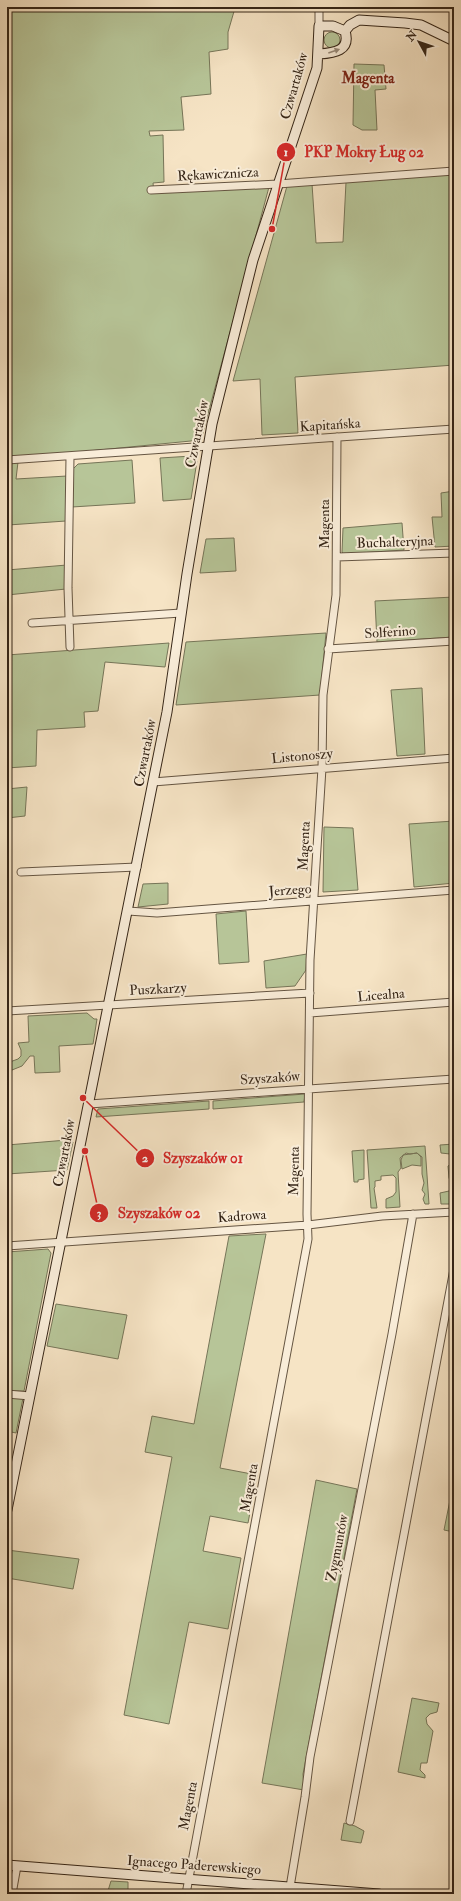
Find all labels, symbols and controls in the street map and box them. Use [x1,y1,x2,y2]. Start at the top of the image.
north arrow [399,22,439,62]
text: N [403,27,421,45]
one-way arrow [328,48,340,54]
street label: Czwartaków [276,50,312,121]
district label: Magenta [341,69,395,89]
callout: PKP Mokry Ług 02 [276,139,432,166]
text: PKP Mokry Ług 02 [304,143,424,163]
text: 1 [284,145,288,160]
street label: Rękawicznicza [177,163,259,185]
street label: Czwartaków [182,398,213,469]
street label: Kapitańska [299,414,361,437]
street label: Magenta [316,499,333,549]
street label: Buchalteryjna [356,532,434,553]
street label: Solferino [364,622,416,642]
street label: Czwartaków [130,717,160,788]
street label: Listonoszy [271,745,334,768]
street label: Magenta [294,821,314,871]
street label: Jerzego [267,880,312,900]
street label: Puszkarzy [129,979,188,1000]
street label: Licealna [357,984,406,1006]
street label: Szyszaków [240,1067,301,1090]
street label: Czwartaków [49,1117,79,1188]
callout: Szyszaków 01 [135,1145,251,1172]
street label: Magenta [285,1146,303,1196]
text: Szyszaków 01 [163,1149,243,1169]
text: 2 [142,1151,148,1166]
callout: Szyszaków 02 [89,1199,208,1226]
text: Szyszaków 02 [118,1204,201,1224]
text: 3 [97,1206,102,1221]
street label: Kadrowa [217,1206,267,1226]
street label: Magenta [236,1462,262,1514]
street label: Zygmuntów [322,1513,353,1583]
street label: Magenta [175,1780,201,1832]
street label: Ignacego Paderewskiego [126,1852,262,1878]

